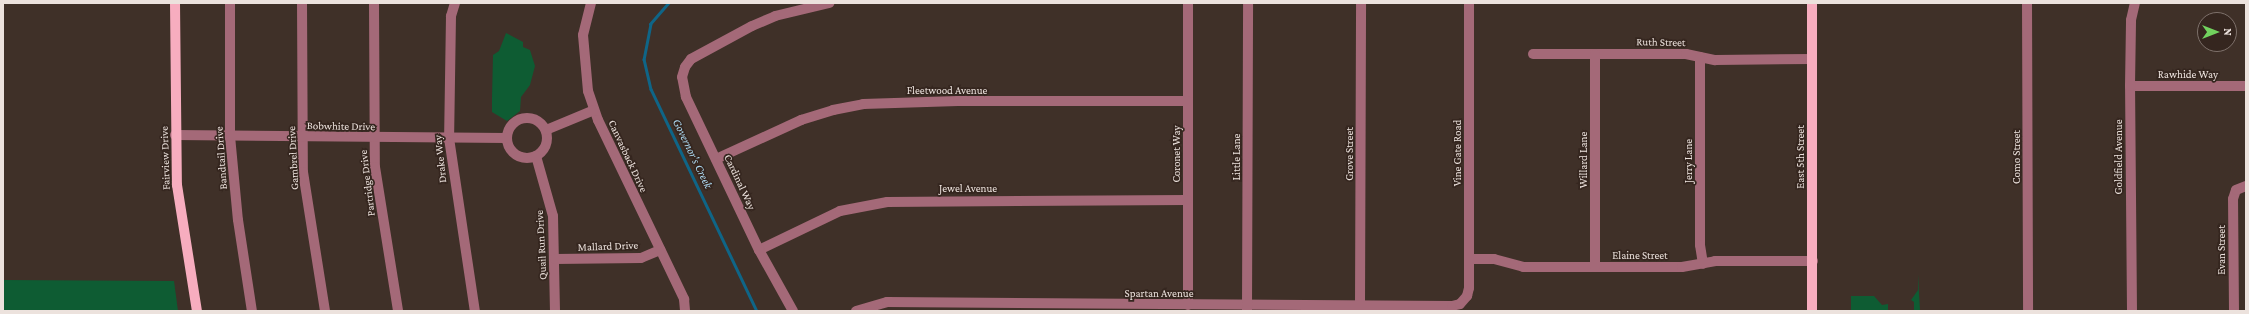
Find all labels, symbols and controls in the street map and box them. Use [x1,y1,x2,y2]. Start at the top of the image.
north arrow [2197,12,2237,52]
text: N [2222,28,2234,36]
street label: Ruth Street [1636,35,1686,49]
street label: Rawhide Way [2158,67,2218,81]
street label: Fleetwood Avenue [907,83,987,97]
water label: Governor's Creek [669,117,715,191]
street label: Canvasback Drive [605,118,651,194]
street label: Bobwhite Drive [307,119,375,133]
street label: Vine Gate Road [1450,120,1464,186]
street label: Goldfield Avenue [2111,120,2125,194]
street label: Coronet Way [1169,125,1183,183]
street label: East 5th Street [1793,125,1807,189]
street label: Fairview Drive [157,126,173,190]
street label: Bandtail Drive [212,126,230,190]
street label: Gambrel Drive [285,126,301,190]
street label: Grove Street [1342,127,1356,181]
street label: Como Street [2009,130,2023,184]
street label: Willard Lane [1576,132,1590,188]
street label: Drake Way [431,134,449,184]
street label: Little Lane [1229,134,1243,180]
street label: Jerry Lane [1681,139,1695,183]
street label: Partridge Drive [356,149,378,217]
street label: Cardinal Way [721,152,759,212]
street label: Jewel Avenue [939,181,997,195]
street label: Quail Run Drive [533,210,549,280]
street label: Evan Street [2214,225,2228,275]
street label: Mallard Drive [578,238,638,254]
street label: Elaine Street [1612,248,1668,262]
street label: Spartan Avenue [1125,286,1193,300]

